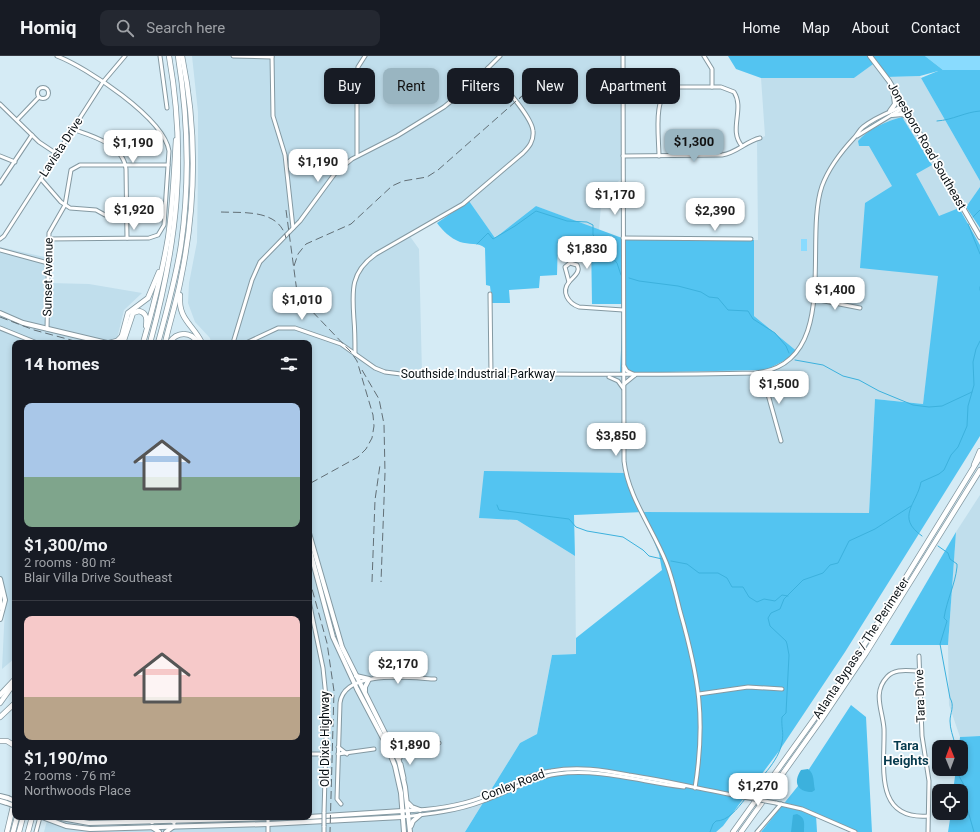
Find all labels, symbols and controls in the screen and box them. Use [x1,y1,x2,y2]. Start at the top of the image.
search box [100,10,380,46]
text: Homiq [20,16,76,39]
icon: search [114,17,136,39]
text: Search here [146,19,225,37]
text: Home [742,20,780,36]
text: Map [802,20,830,36]
text: About [852,20,889,36]
text: Contact [911,20,960,36]
chip: Buy [324,68,375,104]
chip: Rent [383,68,439,104]
chip: Filters [447,68,514,104]
chip: New [522,68,578,104]
chip: Apartment [586,68,680,104]
street label: Jonesboro Road Southeast [885,80,969,212]
street label: Lavista Drive [37,115,85,179]
pin: $1,300 [661,129,727,163]
pin: $1,190 [100,130,166,164]
text: $1,300 [674,134,714,149]
text: $1,190 [113,135,153,150]
pin: $1,190 [285,149,351,183]
text: $1,190 [298,154,338,169]
pin: $1,170 [582,182,648,216]
text: $1,170 [595,187,635,202]
pin: $1,920 [101,197,167,231]
pin: $2,390 [682,198,748,232]
text: $1,920 [114,202,154,217]
text: $2,390 [695,203,735,218]
pin: $1,830 [554,236,620,270]
street label: Sunset Avenue [40,237,56,317]
text: $1,830 [567,241,607,256]
pin: $1,400 [802,277,868,311]
text: $1,400 [815,282,855,297]
pin: $1,010 [269,287,335,321]
text: $1,010 [282,292,322,307]
icon: filters [278,353,300,375]
text: 14 homes [24,354,100,374]
street label: Southside Industrial Parkway [401,367,556,381]
pin: $1,500 [746,371,812,405]
text: $1,500 [759,376,799,391]
pin: $3,850 [583,423,649,457]
text: $3,850 [596,428,636,443]
icon: home [126,429,198,501]
text: $1,300/mo [24,535,108,555]
text: 2 rooms · 80 m² [24,555,116,570]
text: Blair Villa Drive Southeast [24,570,172,585]
street label: Atlanta Bypass / The Perimeter [810,575,912,721]
icon: home [126,642,198,714]
pin: $2,170 [365,651,431,685]
text: $2,170 [378,656,418,671]
street label: Tara Drive [912,669,928,723]
street label: Old Dixie Highway [318,691,332,787]
pin: $1,890 [377,732,443,766]
text: $1,890 [390,737,430,752]
district label: Tara Heights [883,738,929,768]
north arrow [932,740,968,776]
map controls [932,740,968,820]
text: $1,190/mo [24,748,108,768]
street label: Conley Road [479,767,547,803]
text: 2 rooms · 76 m² [24,768,116,783]
pin: $1,270 [725,773,791,807]
text: $1,270 [738,778,778,793]
text: Northwoods Place [24,783,131,798]
button: locate [932,784,968,820]

